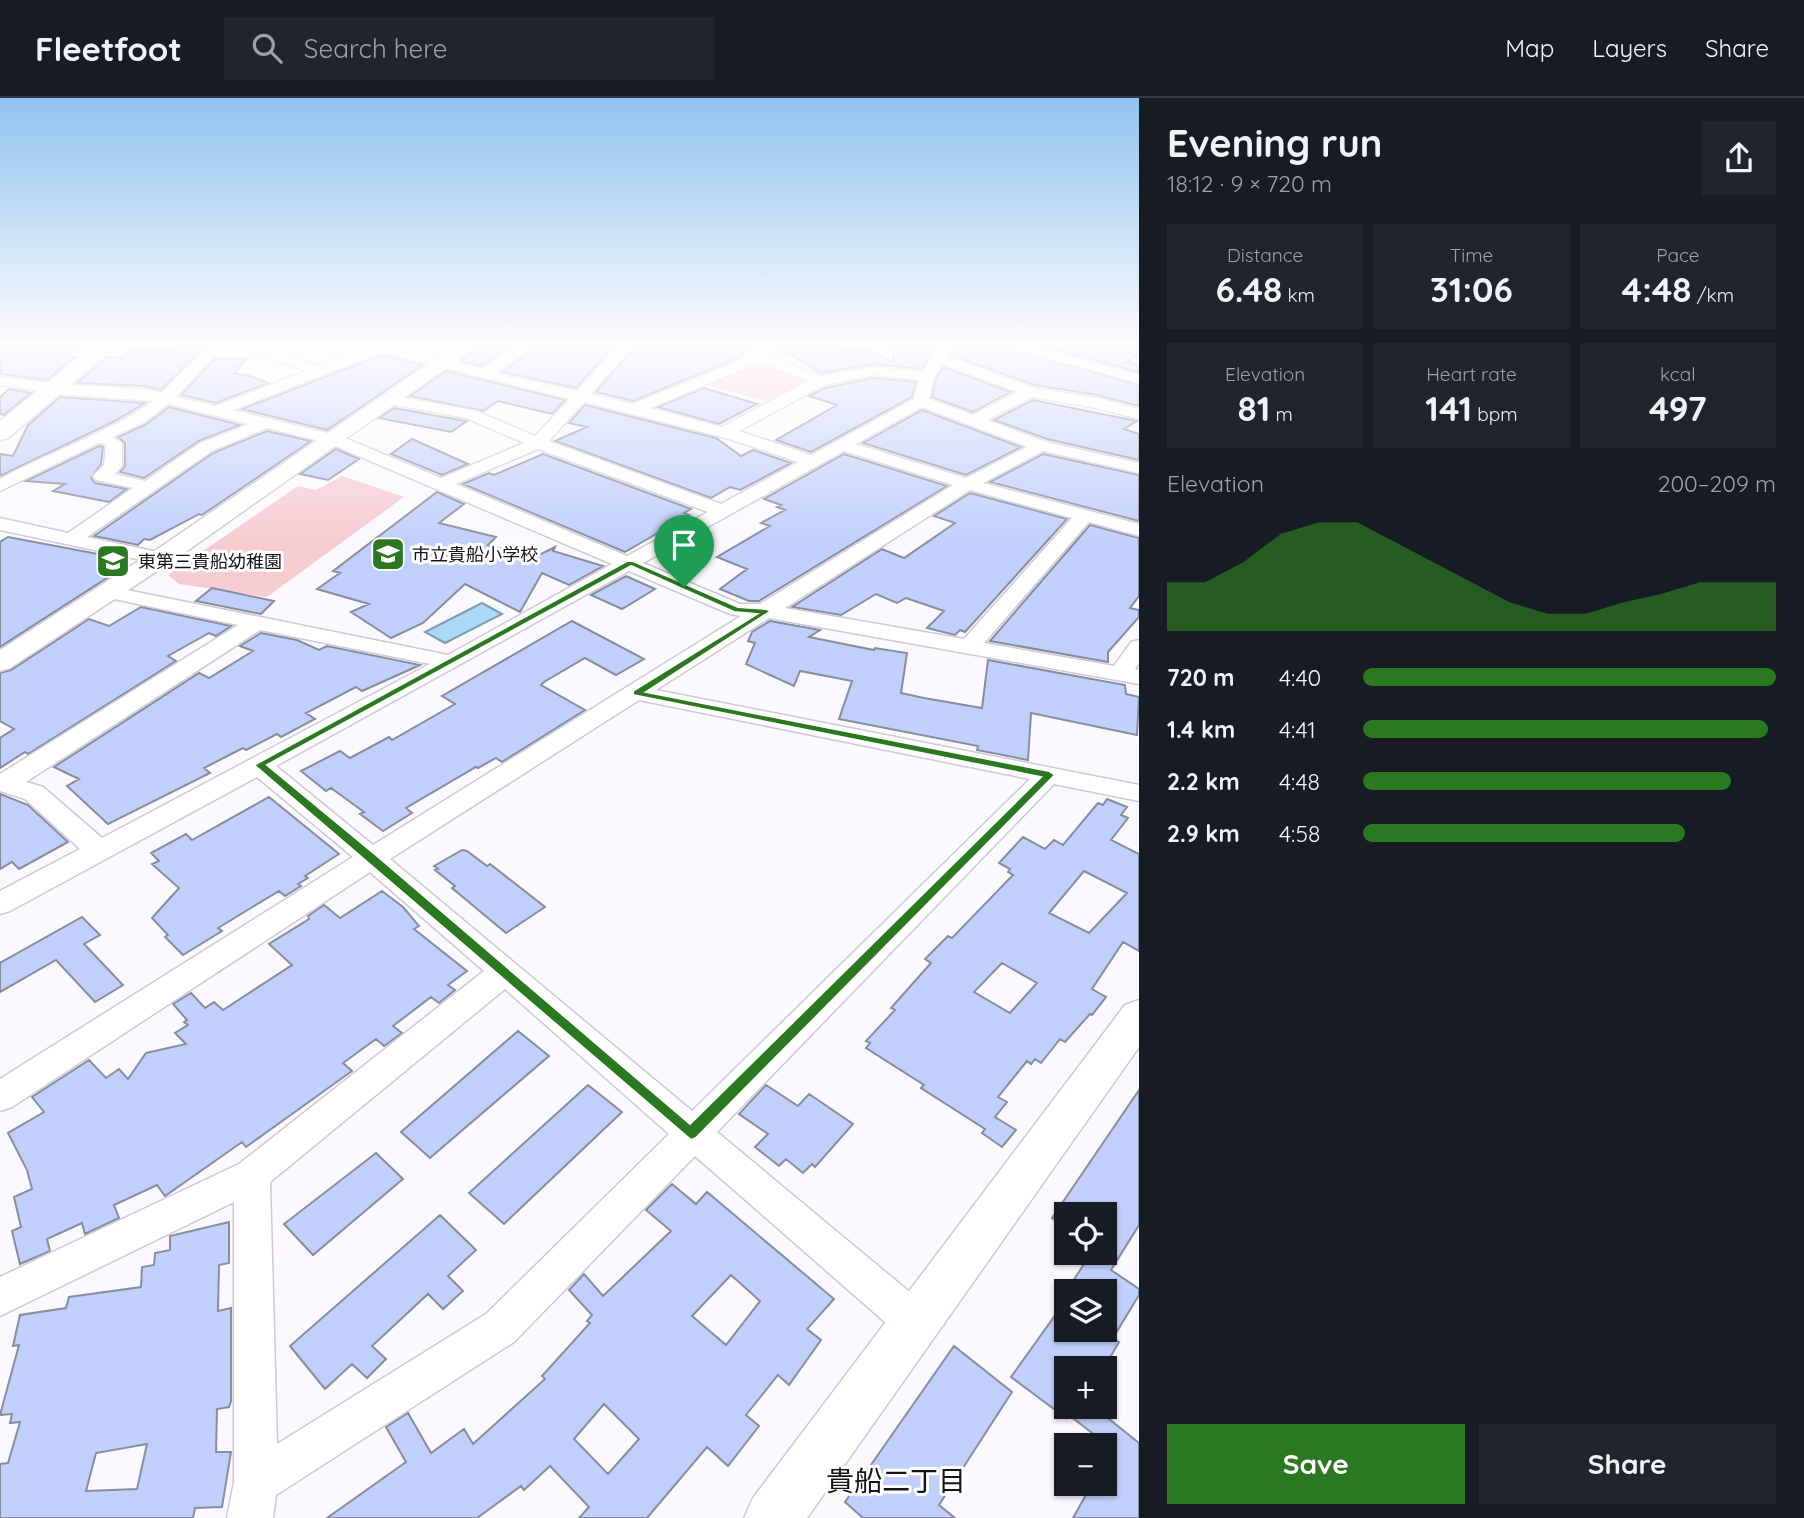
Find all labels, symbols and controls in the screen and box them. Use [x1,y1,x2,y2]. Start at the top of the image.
search box [224,17,714,80]
text: Fleetfoot [35,28,182,69]
icon: search [248,29,286,67]
text: Search here [304,32,447,65]
text: Map [1505,33,1554,63]
text: Layers [1592,33,1667,63]
text: Share [1705,33,1769,63]
text: Evening run [1167,119,1382,167]
button: share [1702,121,1776,195]
text: 18:12 · 9 × 720 m [1167,169,1332,198]
text: Distance [1227,243,1303,267]
text: Time [1450,243,1493,267]
text: Pace [1656,243,1699,267]
text: 6.48 [1215,267,1282,311]
text: 31:06 [1430,267,1513,311]
text: 4:48 [1622,267,1691,311]
text: km [1282,283,1315,307]
text: /km [1691,283,1734,307]
text: Elevation [1225,362,1305,386]
text: Heart rate [1426,362,1517,386]
text: kcal [1660,362,1696,386]
text: 81 [1238,386,1270,430]
text: 141 [1425,386,1472,430]
text: 497 [1649,386,1707,430]
text: m [1270,402,1293,426]
text: bpm [1472,402,1518,426]
text: Elevation [1167,469,1264,498]
text: 200–209 m [1658,469,1776,498]
pin [654,515,714,587]
icon: arrive [665,526,703,564]
school or university icon: 市立貴船小学校 [369,535,407,573]
school or university icon: 東第三貴船幼稚園 [94,542,132,580]
place label: 市立貴船小学校 [412,543,538,566]
place label: 東第三貴船幼稚園 [138,550,282,573]
text: 720 m [1167,663,1234,692]
text: 4:40 [1279,663,1321,692]
text: 1.4 km [1167,715,1235,744]
text: 4:41 [1279,715,1316,744]
text: 2.2 km [1167,767,1240,796]
text: 4:48 [1279,767,1320,796]
text: 2.9 km [1167,819,1240,848]
text: 4:58 [1279,819,1320,848]
map controls [1054,1202,1117,1496]
button: locate [1054,1202,1117,1265]
button: layers [1054,1279,1117,1342]
button: + [1054,1356,1117,1419]
button: Save [1167,1424,1465,1504]
button: Share [1479,1424,1776,1504]
button: − [1054,1433,1117,1496]
district label: 貴船二丁目 [826,1463,966,1498]

